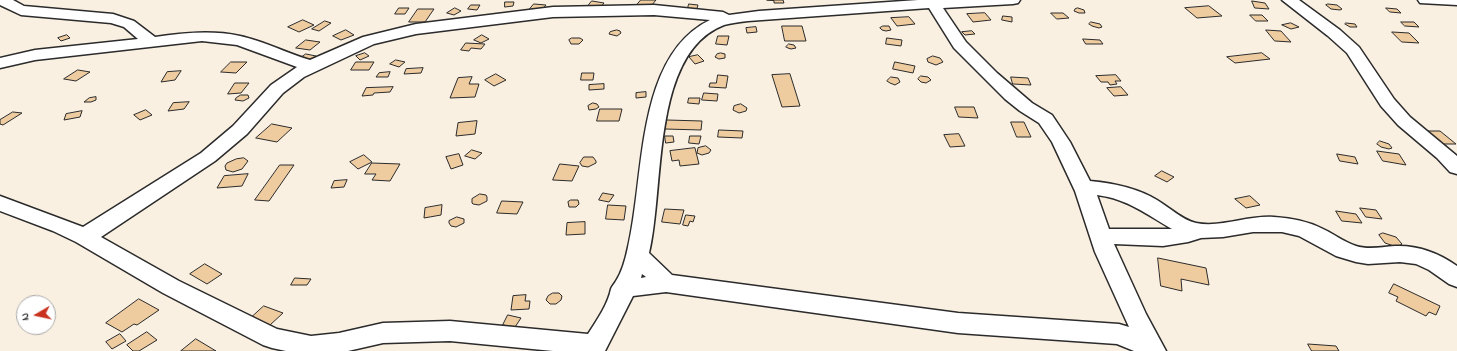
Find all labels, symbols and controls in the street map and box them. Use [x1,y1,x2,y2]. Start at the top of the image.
north arrow [16,295,56,335]
text: N [17,312,34,322]

